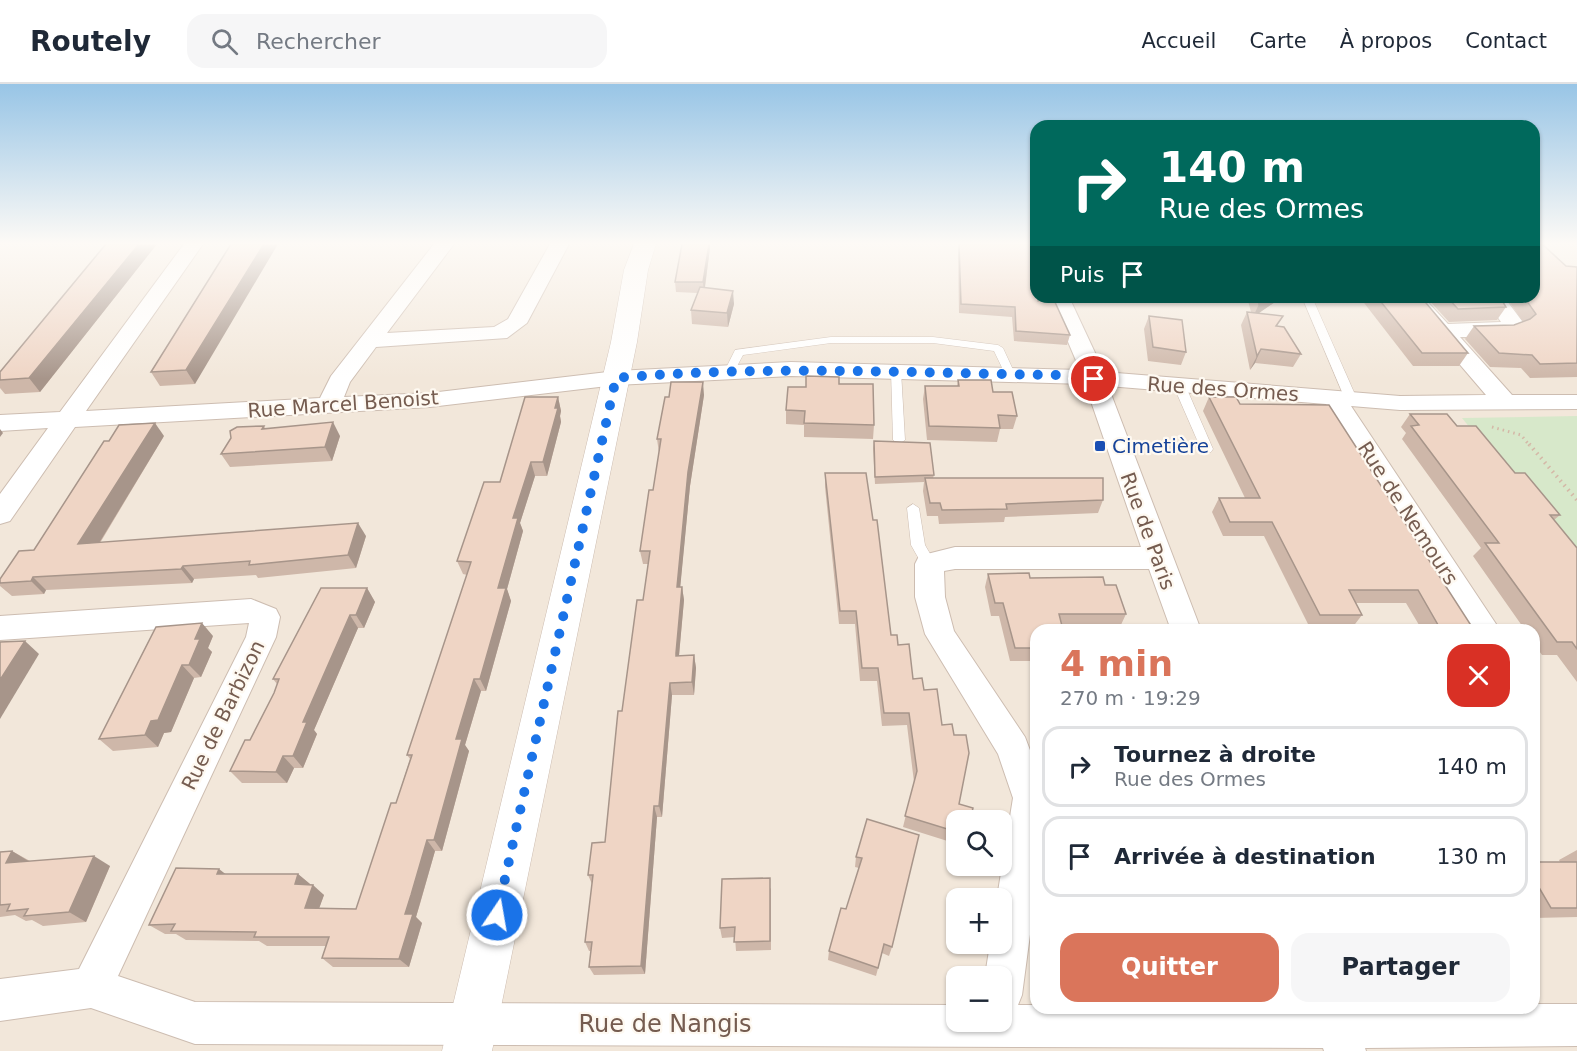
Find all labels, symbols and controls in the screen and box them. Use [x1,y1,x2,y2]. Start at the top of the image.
search box [187,14,607,68]
text: Routely [30,25,151,58]
icon: search [208,25,241,58]
text: Rechercher [256,29,381,54]
text: Accueil [1141,29,1216,53]
text: Carte [1249,29,1307,53]
text: À propos [1340,29,1432,53]
text: Contact [1465,29,1547,53]
text: 140 m [1159,143,1305,192]
icon: right [1060,144,1138,222]
text: Rue des Ormes [1159,193,1364,224]
icon: arrive [1116,258,1149,291]
text: Puis [1060,262,1104,287]
pin [1068,353,1119,404]
icon: arrive [1077,362,1110,395]
street label: Rue des Ormes [1146,372,1300,406]
street label: Rue Marcel Benoist [247,385,440,423]
place label: Cimetière [1112,434,1209,458]
street label: Rue de Nemours [1353,437,1463,589]
marker: Cimetière [1093,439,1107,453]
street label: Rue de Paris [1116,469,1180,593]
street label: Rue de Barbizon [176,636,270,794]
text: 4 min [1060,643,1173,684]
button: close [1447,644,1510,707]
text: 270 m · 19:29 [1060,686,1201,710]
text: Tournez à droite [1114,742,1316,767]
icon: right [1063,750,1096,783]
text: 140 m [1437,754,1507,779]
text: Rue des Ormes [1114,767,1266,791]
map controls [946,810,1012,1032]
button: search [946,810,1012,876]
icon: arrive [1063,840,1096,873]
text: Arrivée à destination [1114,844,1376,869]
text: 130 m [1437,844,1507,869]
position arrow [465,883,529,947]
button: + [946,888,1012,954]
button: Quitter [1060,933,1279,1002]
button: Partager [1291,933,1510,1002]
button: − [946,966,1012,1032]
street label: Rue de Nangis [578,1010,752,1038]

